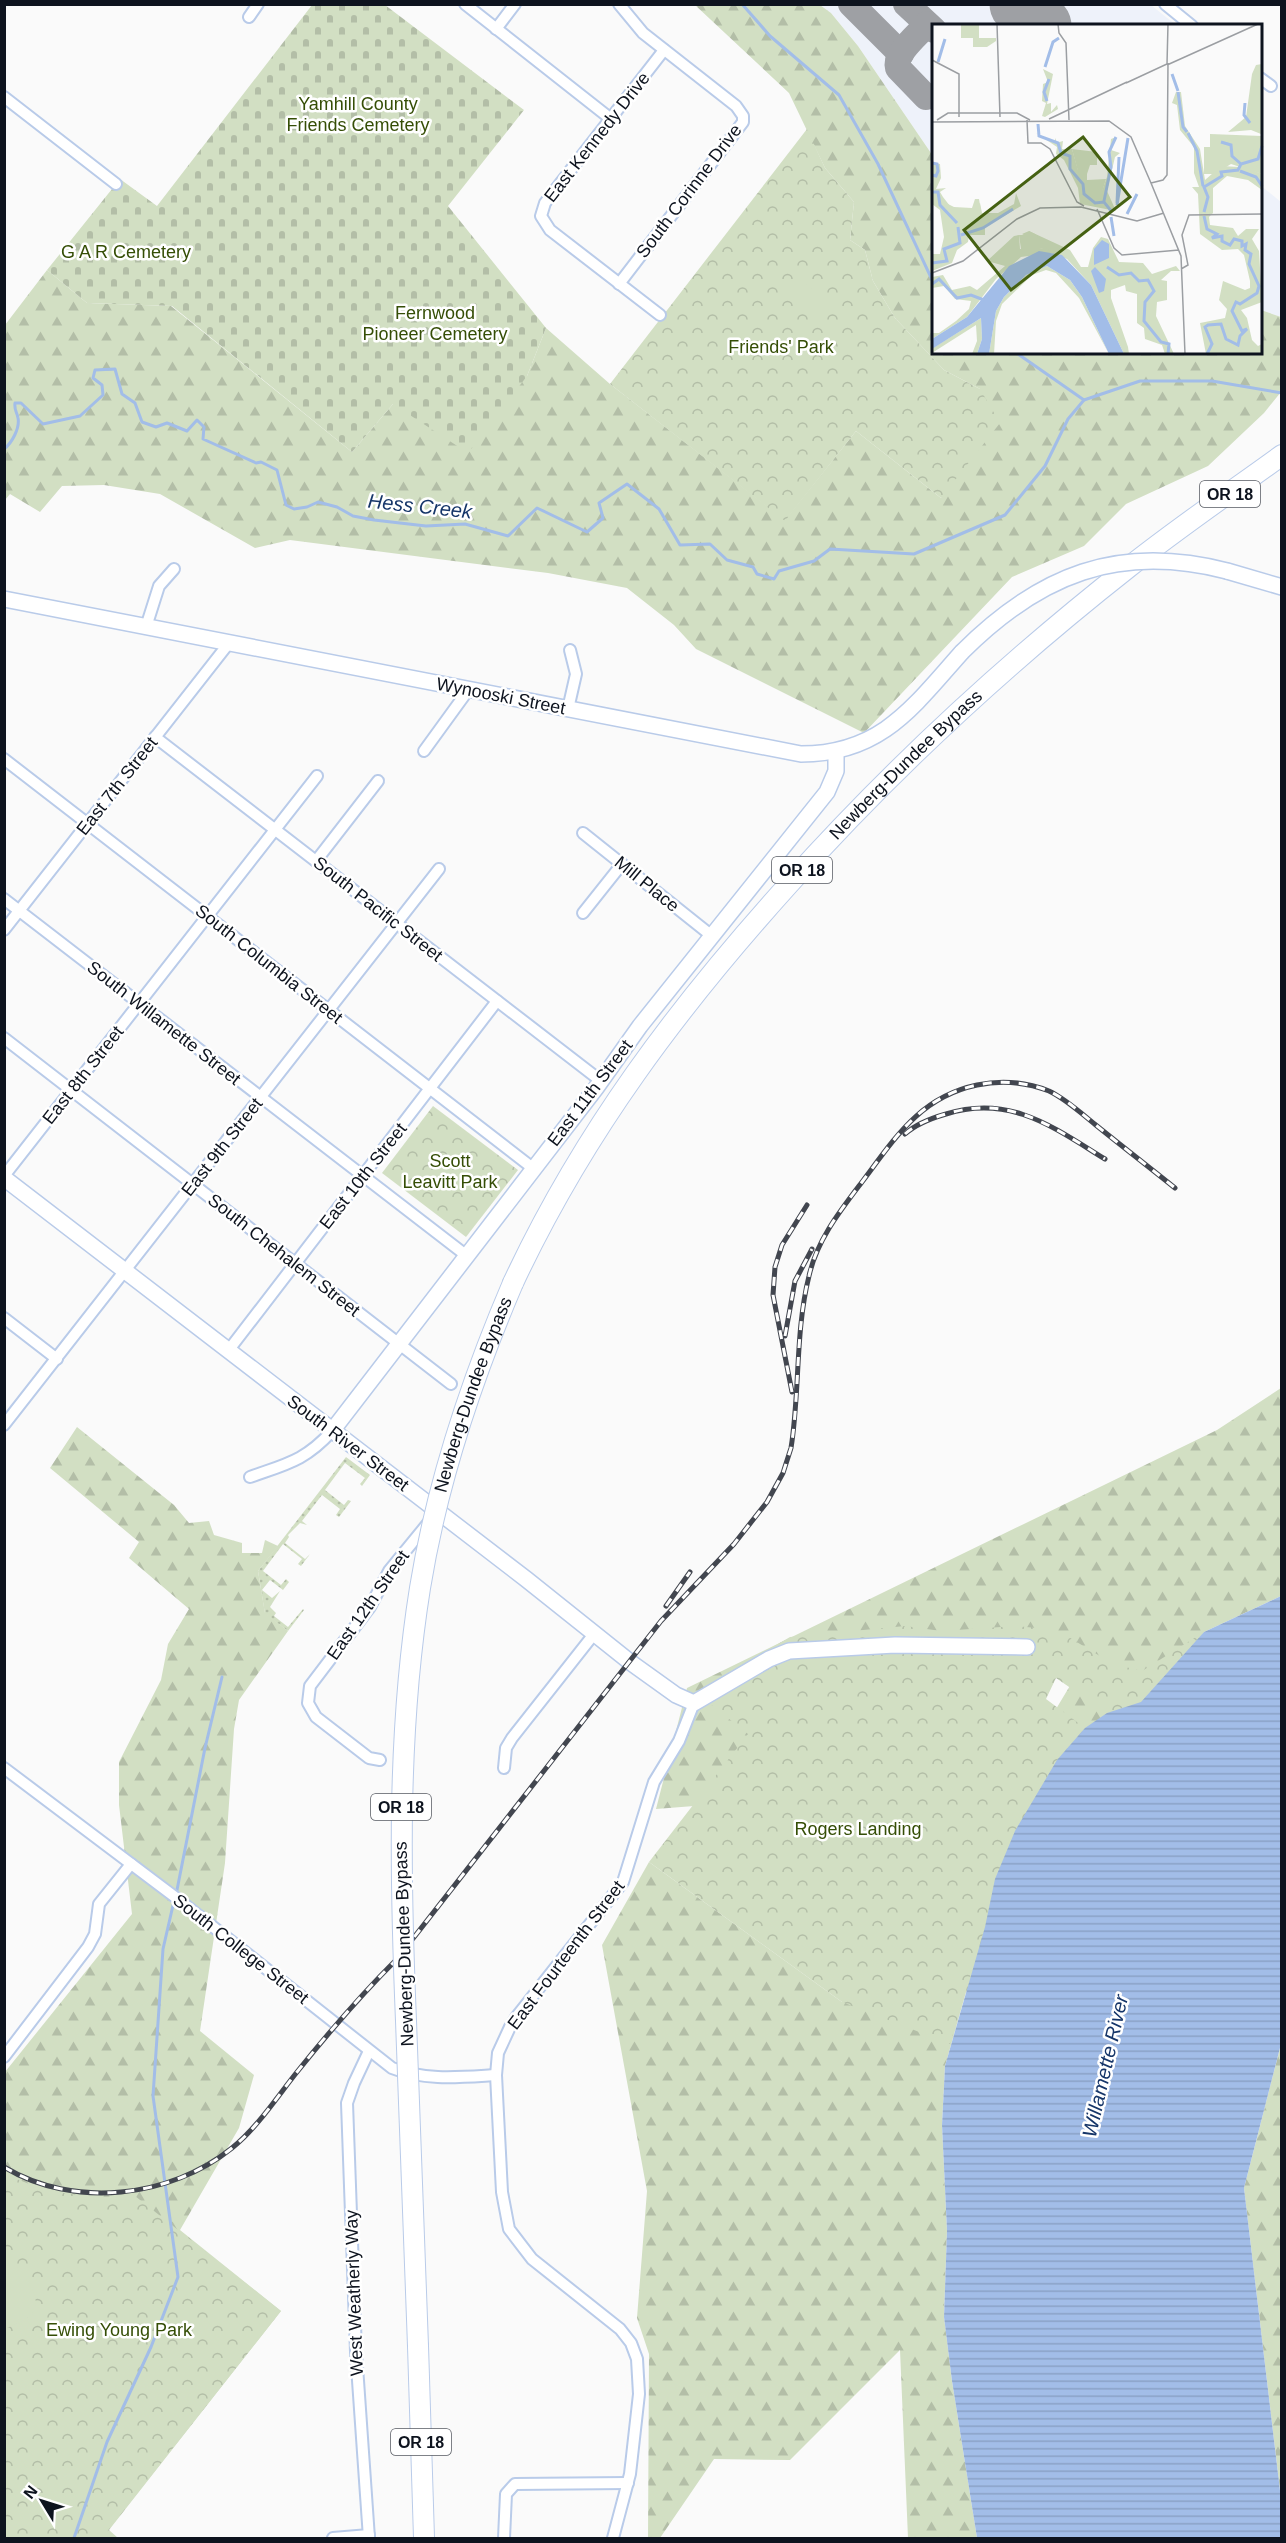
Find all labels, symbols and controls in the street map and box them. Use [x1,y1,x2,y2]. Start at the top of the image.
inset map [932,24,1262,354]
street label: East Kennedy Drive [540,68,654,206]
park label: Yamhill County Friends Cemetery [286,94,430,135]
street label: South Corinne Drive [632,120,746,262]
park label: G A R Cemetery [61,242,191,262]
park label: Fernwood Pioneer Cemetery [362,303,508,344]
park label: Friends' Park [728,337,835,357]
road number: OR 18 [1200,481,1260,507]
water label: Hess Creek [367,490,474,523]
street label: Wynooski Street [435,674,567,718]
street label: Newberg-Dundee Bypass [825,686,986,843]
street label: East 7th Street [72,733,162,839]
street label: South Pacific Street [310,852,446,966]
street label: Mill Place [611,852,683,916]
road number: OR 18 [772,857,832,883]
street label: South Columbia Street [191,900,347,1028]
street label: South Willamette Street [83,957,245,1089]
street label: East 8th Street [38,1022,128,1128]
street label: East 11th Street [544,1036,636,1150]
street label: East 9th Street [177,1094,267,1200]
street label: East 10th Street [315,1119,411,1233]
park label: Scott Leavitt Park [402,1151,499,1192]
street label: South Chehalem Street [204,1190,364,1320]
street label: Newberg-Dundee Bypass [431,1294,516,1494]
street label: South River Street [283,1391,413,1495]
street label: East 12th Street [323,1546,413,1664]
road number: OR 18 [371,1794,431,1820]
park label: Rogers Landing [794,1819,922,1839]
street label: Newberg-Dundee Bypass [390,1841,418,2047]
street label: East Fourteenth Street [504,1877,628,2033]
street label: South College Street [169,1890,313,2008]
water label: Willamette River [1078,1991,1132,2139]
street label: West Weatherly Way [341,2209,367,2377]
park label: Ewing Young Park [46,2320,193,2340]
road number: OR 18 [391,2429,451,2455]
north arrow [12,2471,72,2531]
text: N [20,2482,41,2502]

